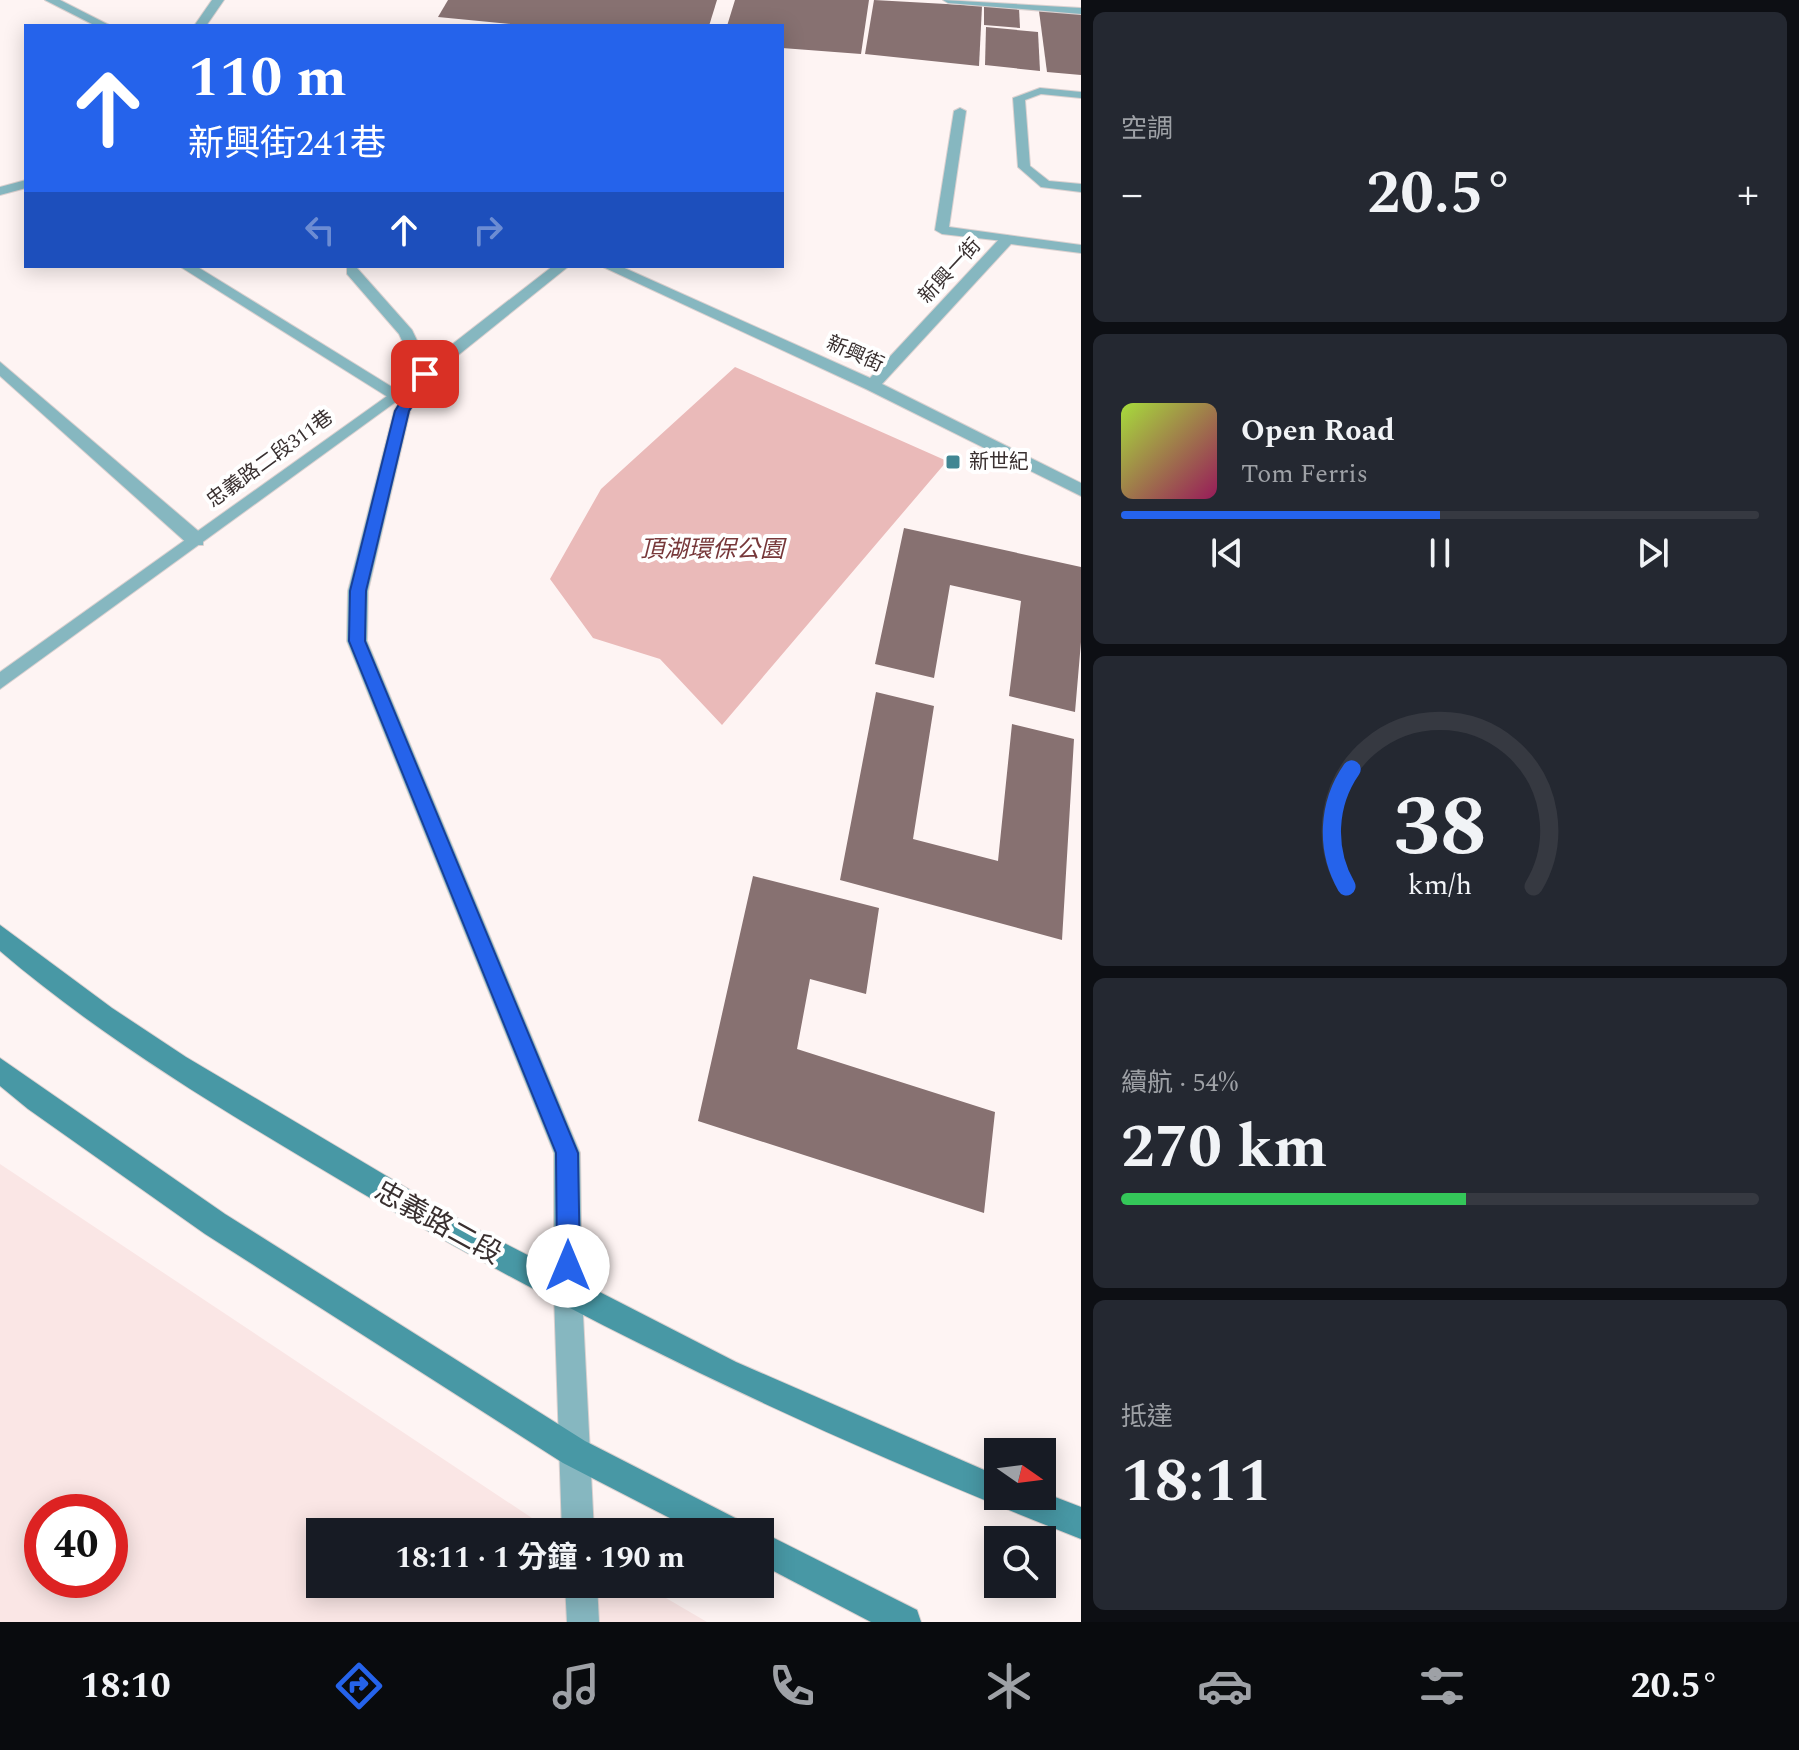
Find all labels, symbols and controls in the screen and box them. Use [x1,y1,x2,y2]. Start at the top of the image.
text: 110 m [188,36,347,121]
icon: ahead [56,56,160,160]
text: 空調 [1121,109,1173,149]
text: 新興街241巷 [188,117,386,172]
text: 20.5° [1366,148,1514,240]
text: − [1121,161,1143,228]
text: + [1737,161,1759,228]
icon: left [298,208,342,252]
icon: ahead [382,208,426,252]
icon: right [466,208,510,252]
street label: 新興一街 [912,232,988,310]
street label: 新興街 [821,328,889,380]
pin [391,340,459,408]
icon: arrive [403,352,447,396]
street label: 忠義路二段311巷 [201,403,339,515]
text: Open Road [1241,408,1395,454]
place label: 新世紀 [969,447,1029,477]
marker: 新世紀 [944,453,962,471]
text: Tom Ferris [1241,454,1368,494]
icon: previous [1205,531,1249,575]
icon: pause [1418,531,1462,575]
icon: next [1631,531,1675,575]
park label: 頂湖環保公園 [640,532,787,568]
text: 38 [1393,765,1487,892]
text: km/h [1408,864,1472,907]
text: 續航 · 54% [1121,1063,1238,1103]
text: 270 km [1121,1102,1327,1194]
street label: 忠義路二段 [366,1170,510,1276]
position arrow [526,1224,610,1308]
text: 抵達 [1121,1397,1173,1437]
text: 18:11 [1121,1436,1272,1528]
north arrow [984,1438,1056,1510]
map controls [984,1438,1056,1598]
speed limit sign: 40 [24,1494,128,1598]
button: search [984,1526,1056,1598]
text: 18:11 · 1 分鐘 · 190 m [395,1535,685,1581]
icon: directions [331,1658,387,1714]
icon: music [548,1658,604,1714]
icon: phone [764,1658,820,1714]
icon: climate [981,1658,1037,1714]
icon: car [1197,1658,1253,1714]
icon: filters [1414,1658,1470,1714]
text: 18:10 [80,1659,171,1714]
text: 20.5° [1630,1659,1719,1714]

